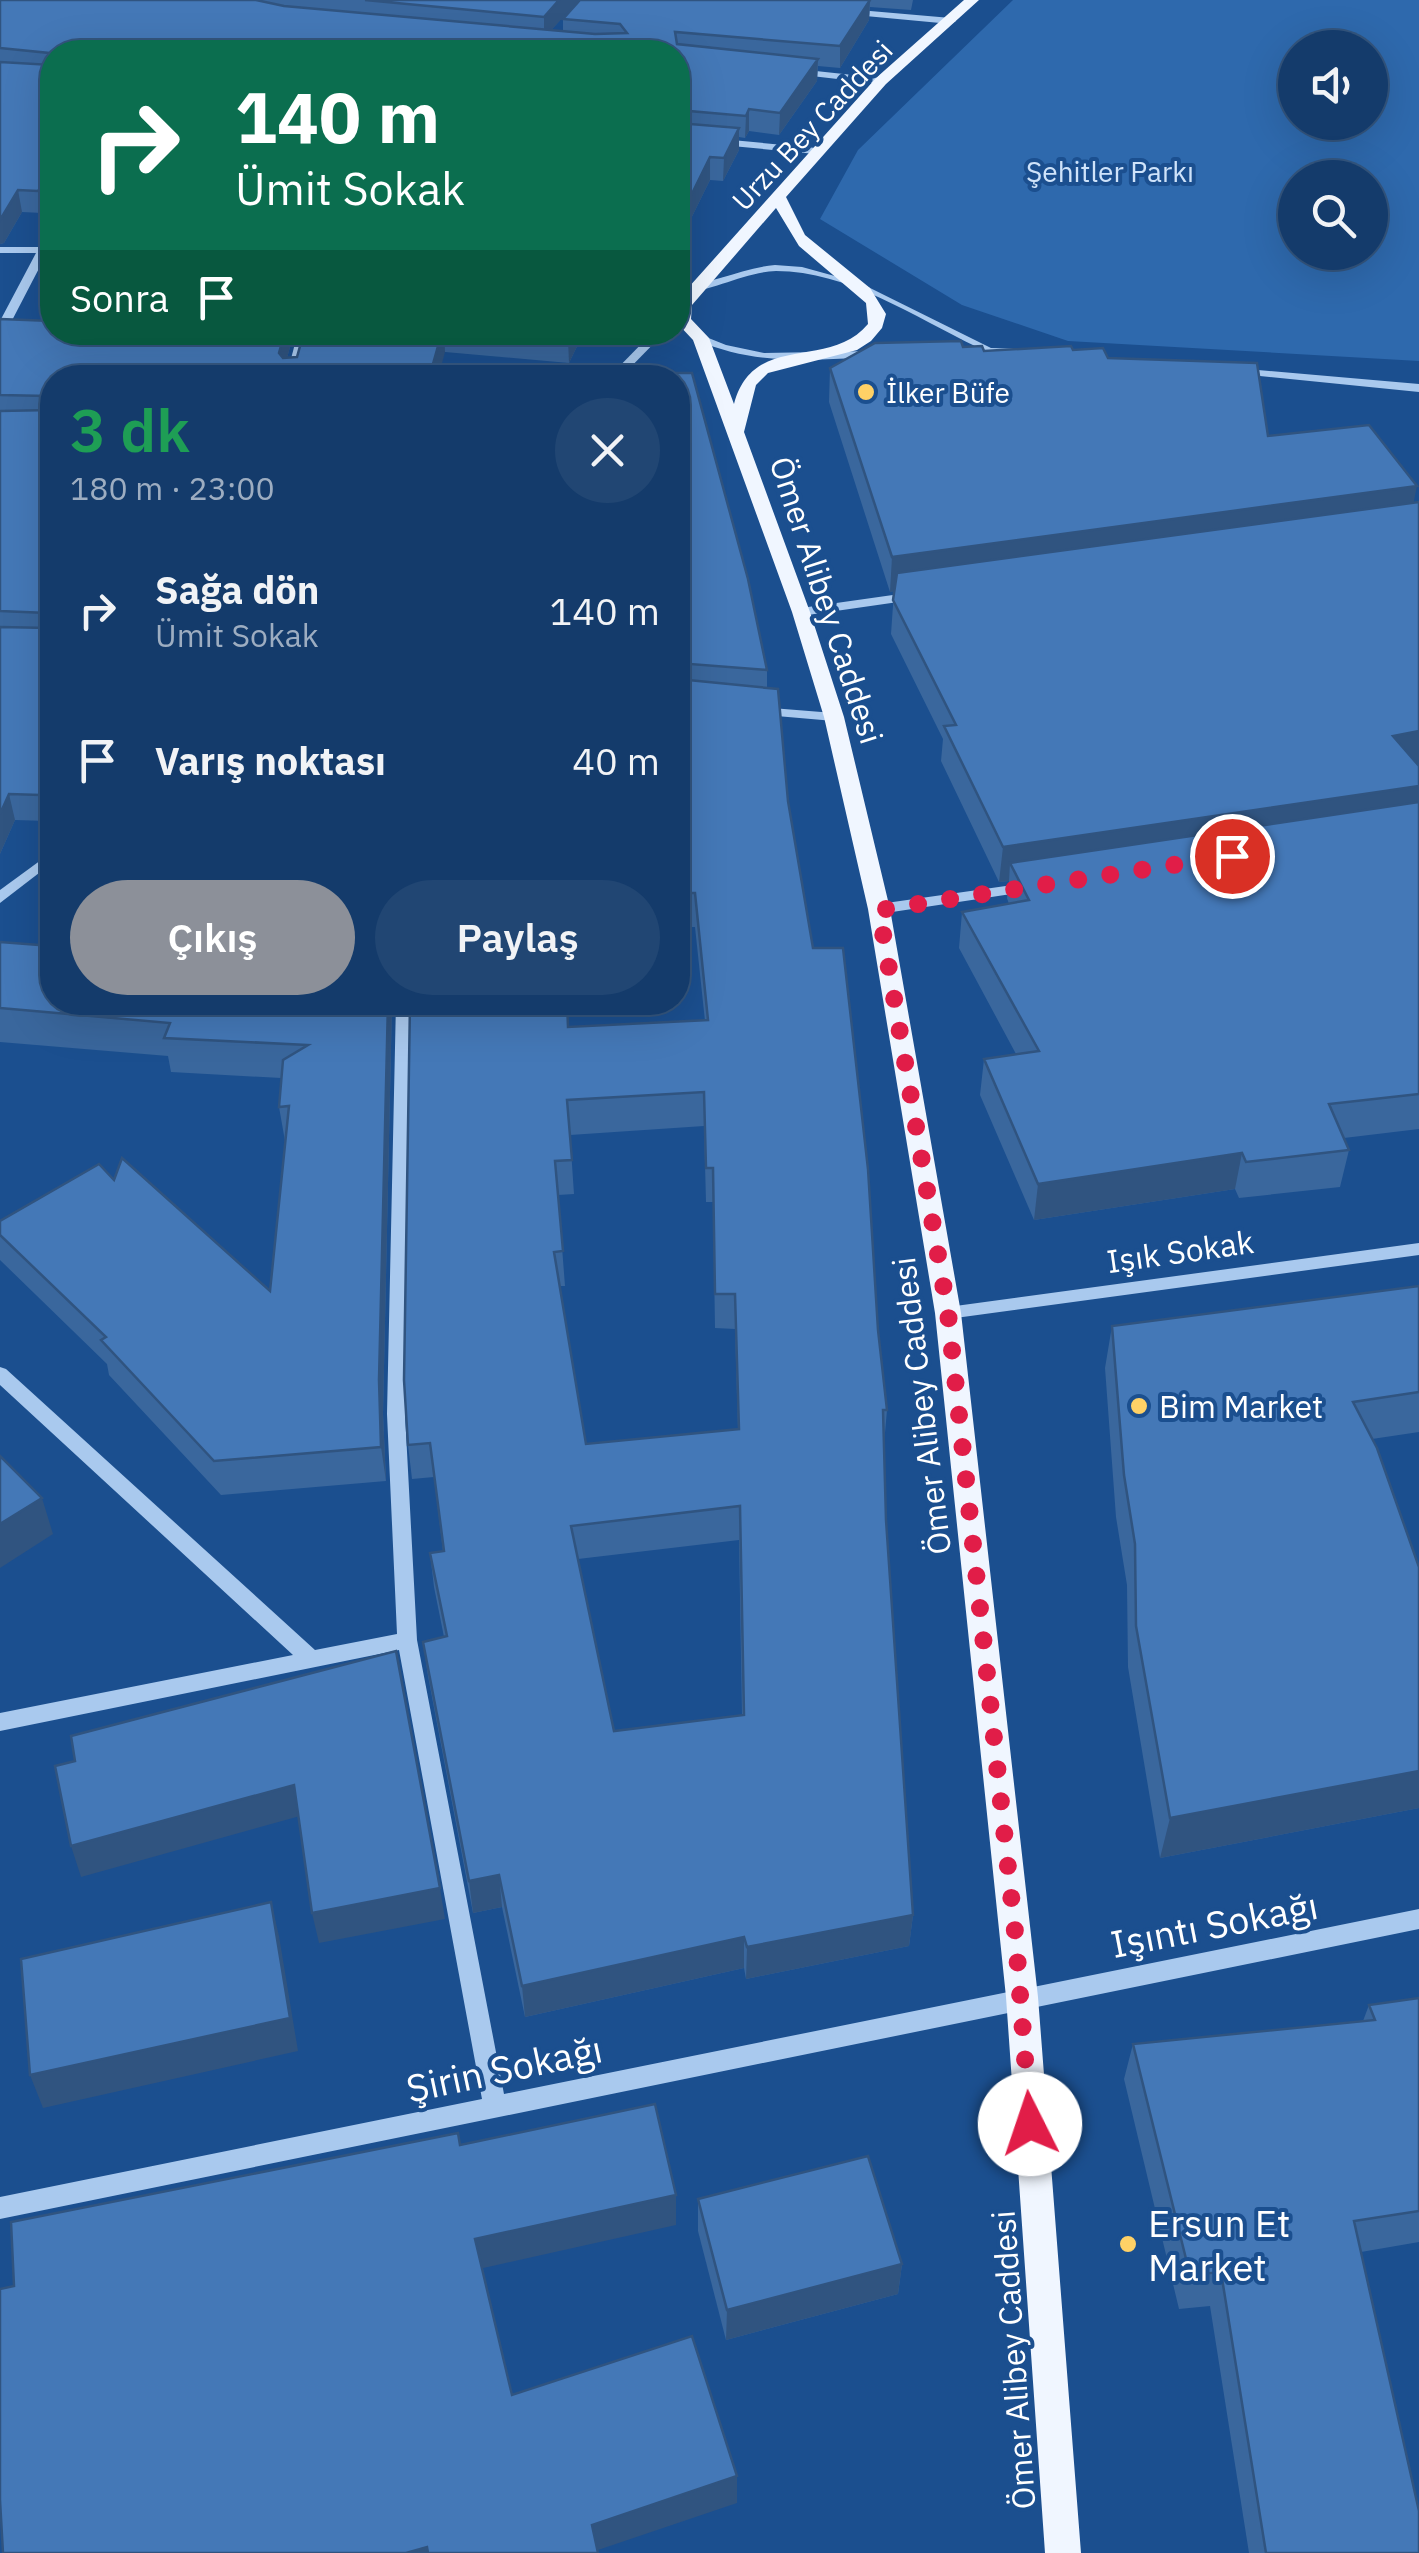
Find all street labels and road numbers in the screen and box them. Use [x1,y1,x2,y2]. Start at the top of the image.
street label: Urzu Bey Caddesi [724,32,900,218]
street label: Ömer Alibey Caddesi [761,451,893,749]
street label: Işık Sokak [1104,1220,1256,1282]
street label: Ömer Alibey Caddesi [882,1255,960,1557]
street label: Işıntı Sokağı [1106,1880,1322,1968]
street label: Şirin Sokağı [402,2023,606,2113]
street label: Ömer Alibey Caddesi [982,2209,1044,2511]

